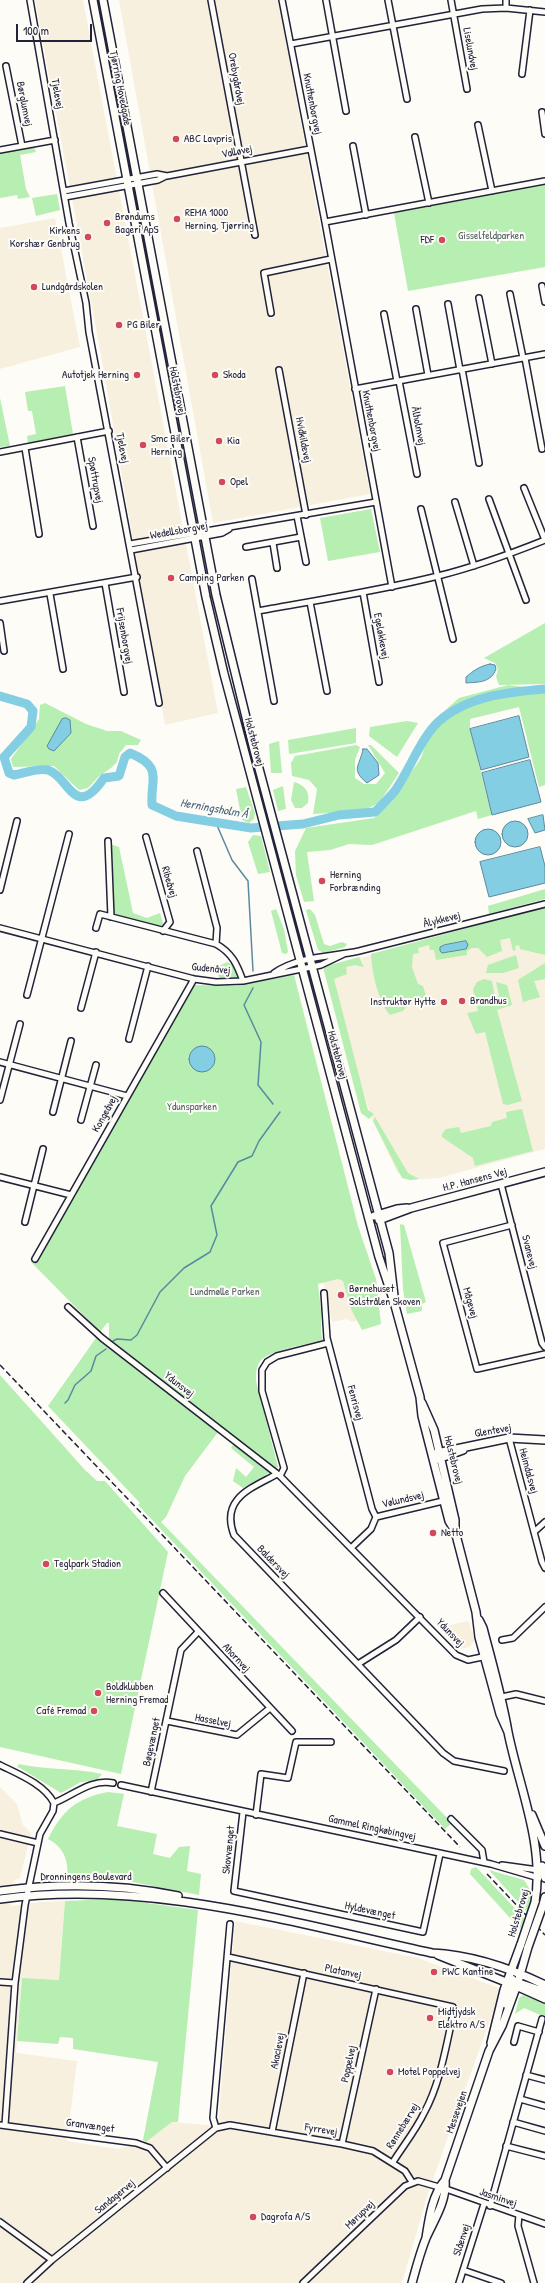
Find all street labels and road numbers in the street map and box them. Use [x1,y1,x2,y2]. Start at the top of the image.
street label: Liselundvej [460,27,480,71]
street label: Tjørring Hovedgade [106,49,134,127]
street label: Orebygårdvej [225,52,247,106]
street label: Knuthenborgvej [300,72,324,136]
street label: Tjelevej [48,78,66,110]
street label: Børglumvej [13,80,35,128]
street label: Valløvej [220,143,254,161]
street label: Holstebrovej [166,365,188,417]
street label: Knuthenborgvej [359,389,383,453]
street label: Ålholmvej [408,406,428,446]
street label: Hvidkildevej [292,416,314,464]
street label: Tjelevej [113,432,131,464]
street label: Spøttrupvej [84,456,106,504]
street label: Wedellsborgvej [149,519,209,543]
street label: Frijsenborgvej [113,607,135,665]
street label: Egeløkkevej [370,612,392,660]
street label: Holstebrovej [241,716,267,768]
street label: Ribeåvej [158,865,180,899]
street label: Ålykkevej [422,909,462,931]
street label: Gudenåvej [191,960,231,978]
street label: Holstebrovej [324,1029,350,1081]
street label: Kongeåvej [90,1093,120,1135]
street label: H.P. Hansens Vej [442,1165,508,1195]
street label: Svanevej [518,1234,540,1270]
street label: Mågevej [460,1286,480,1320]
street label: Ydunsvej [161,1369,197,1401]
street label: Fenrisvej [344,1384,366,1422]
street label: Glentevej [474,1421,512,1441]
street label: Holstebrovej [441,1434,465,1486]
street label: Heimdalsvej [516,1447,540,1495]
street label: Vølundsvej [381,1489,425,1511]
street label: Baldersvej [254,1543,292,1581]
street label: Ydunsvej [433,1616,467,1650]
street label: Ahornvej [219,1641,253,1675]
street label: Hasselvej [194,1711,232,1731]
street label: Bøgevænget [140,1716,164,1768]
street label: Gammel Ringkøbingvej [327,1812,417,1844]
street label: Skovvænget [220,1825,238,1875]
street label: Dronningens Boulevard [40,1870,132,1884]
street label: Holstebrovej [505,1887,533,1939]
street label: Hyldevænget [344,1899,396,1923]
street label: Platanvej [324,1962,362,1982]
street label: Akacievej [268,2032,288,2070]
street label: Poppelvej [339,2044,359,2084]
street label: Messevejen [444,2089,470,2135]
street label: Rønnebærvej [384,2101,422,2151]
street label: Granvænget [65,2116,115,2136]
street label: Fyrrevej [304,2121,338,2139]
street label: Sandagervej [92,2177,138,2217]
street label: Jasminvej [477,2185,519,2211]
street label: Mørupvej [343,2198,377,2232]
street label: Slåenvej [451,2222,473,2258]

